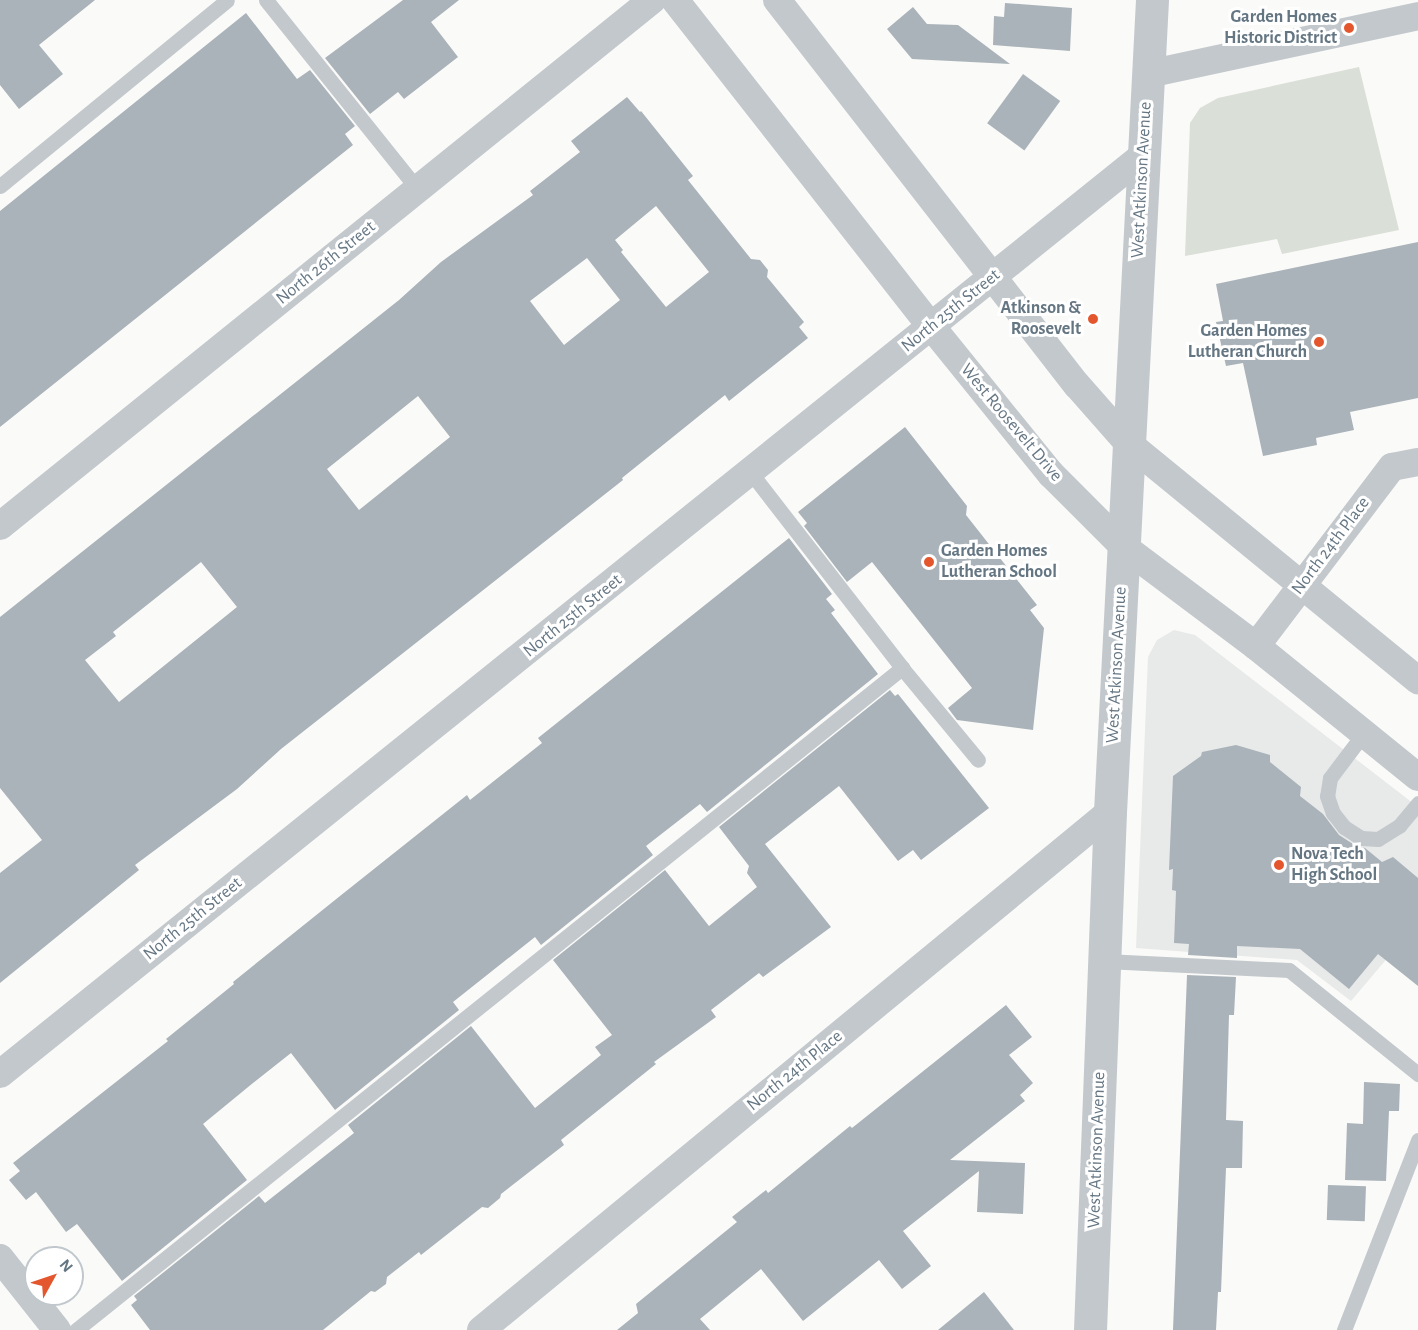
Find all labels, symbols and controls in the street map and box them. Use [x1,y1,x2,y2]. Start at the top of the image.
place label: Garden Homes Historic District [1224,7,1337,50]
marker: Garden Homes Historic District [1342,21,1356,35]
street label: West Atkinson Avenue [1127,101,1157,259]
street label: North 26th Street [272,216,380,310]
street label: North 25th Street [897,265,1005,357]
place label: Atkinson & Roosevelt [1001,298,1081,340]
marker: Atkinson & Roosevelt [1086,312,1100,326]
place label: Garden Homes Lutheran Church [1188,321,1307,364]
marker: Garden Homes Lutheran Church [1312,335,1326,349]
street label: West Roosevelt Drive [955,360,1067,486]
street label: North 24th Place [1287,493,1375,599]
place label: Garden Homes Lutheran School [941,541,1057,584]
marker: Garden Homes Lutheran School [922,555,936,569]
street label: North 25th Street [519,570,627,662]
street label: West Atkinson Avenue [1102,586,1132,744]
place label: Nova Tech High School [1291,844,1377,886]
marker: Nova Tech High School [1272,858,1286,872]
street label: North 25th Street [139,873,247,965]
street label: North 24th Place [743,1026,847,1116]
street label: West Atkinson Avenue [1083,1071,1111,1229]
north arrow [24,1246,84,1306]
text: N [57,1256,76,1275]

